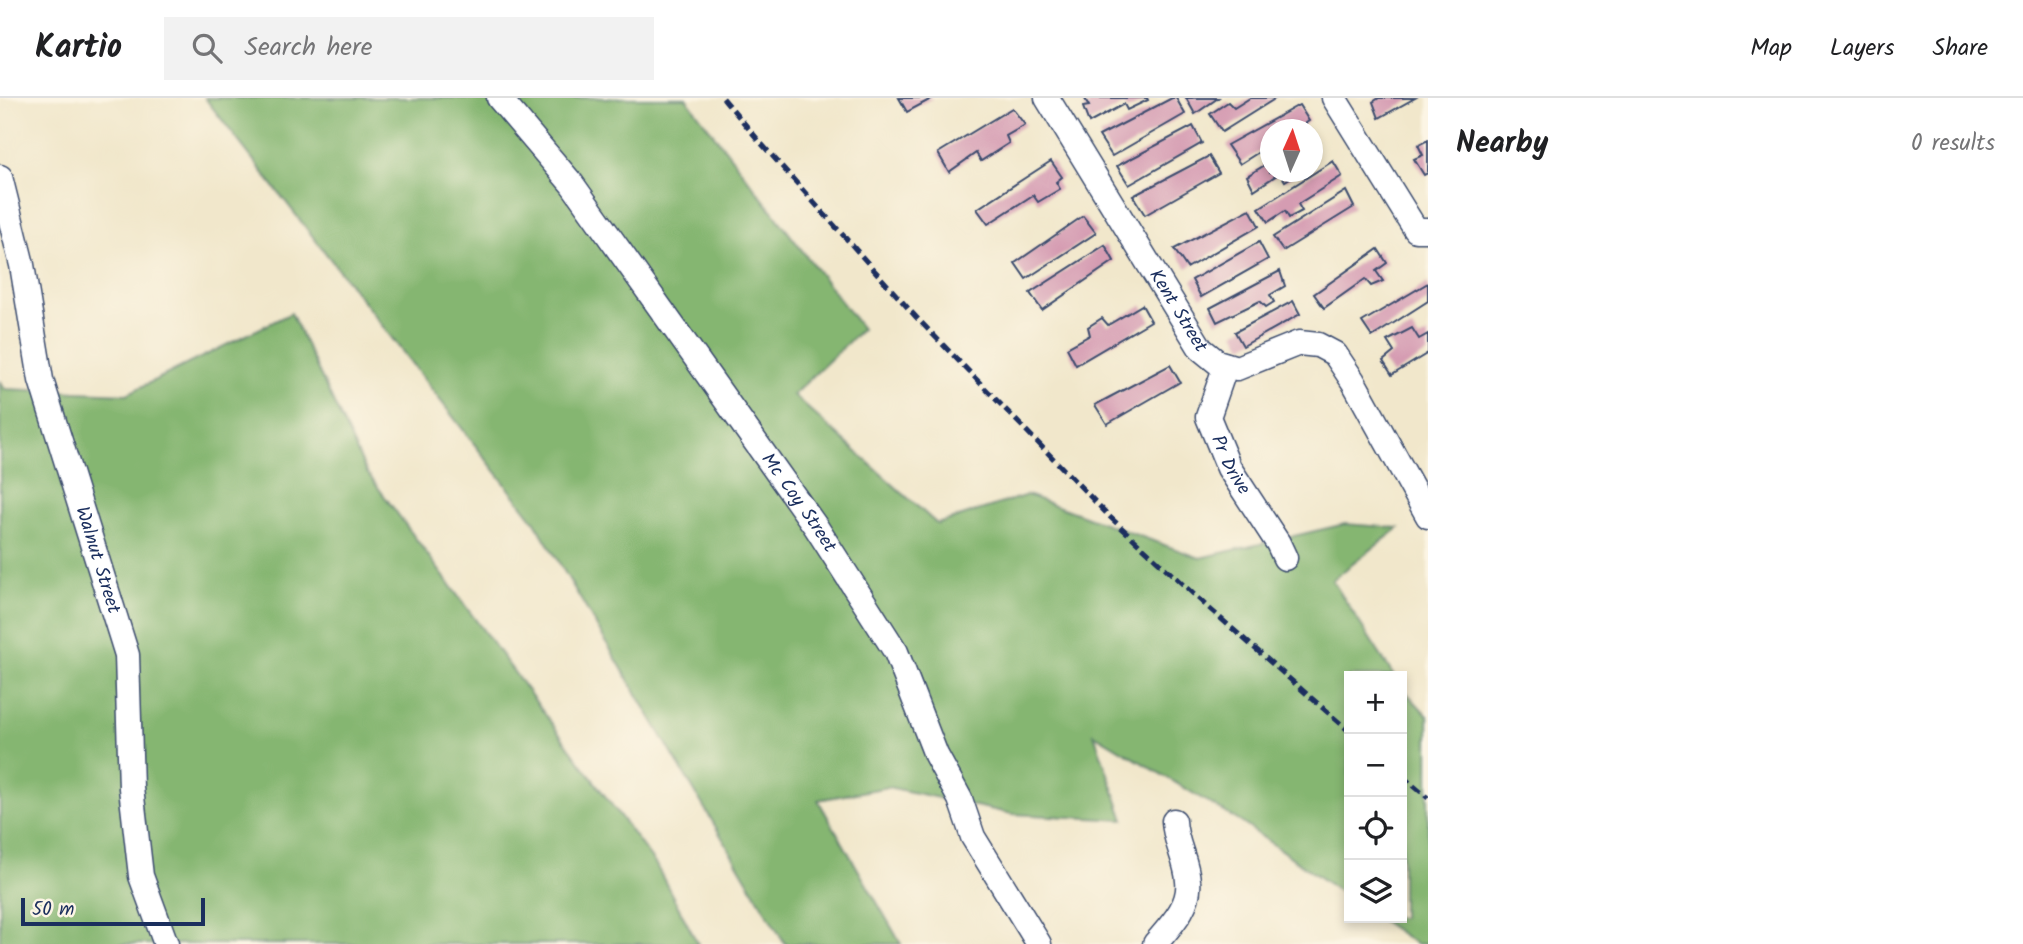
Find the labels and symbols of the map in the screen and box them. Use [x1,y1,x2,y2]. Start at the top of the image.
north arrow [1260,119,1323,182]
street label: Kent Street [1141,264,1215,359]
street label: Pr Drive [1202,431,1258,502]
street label: Mc Coy Street [753,447,844,559]
street label: Walnut Street [66,503,128,618]
scale bar [21,895,205,927]

